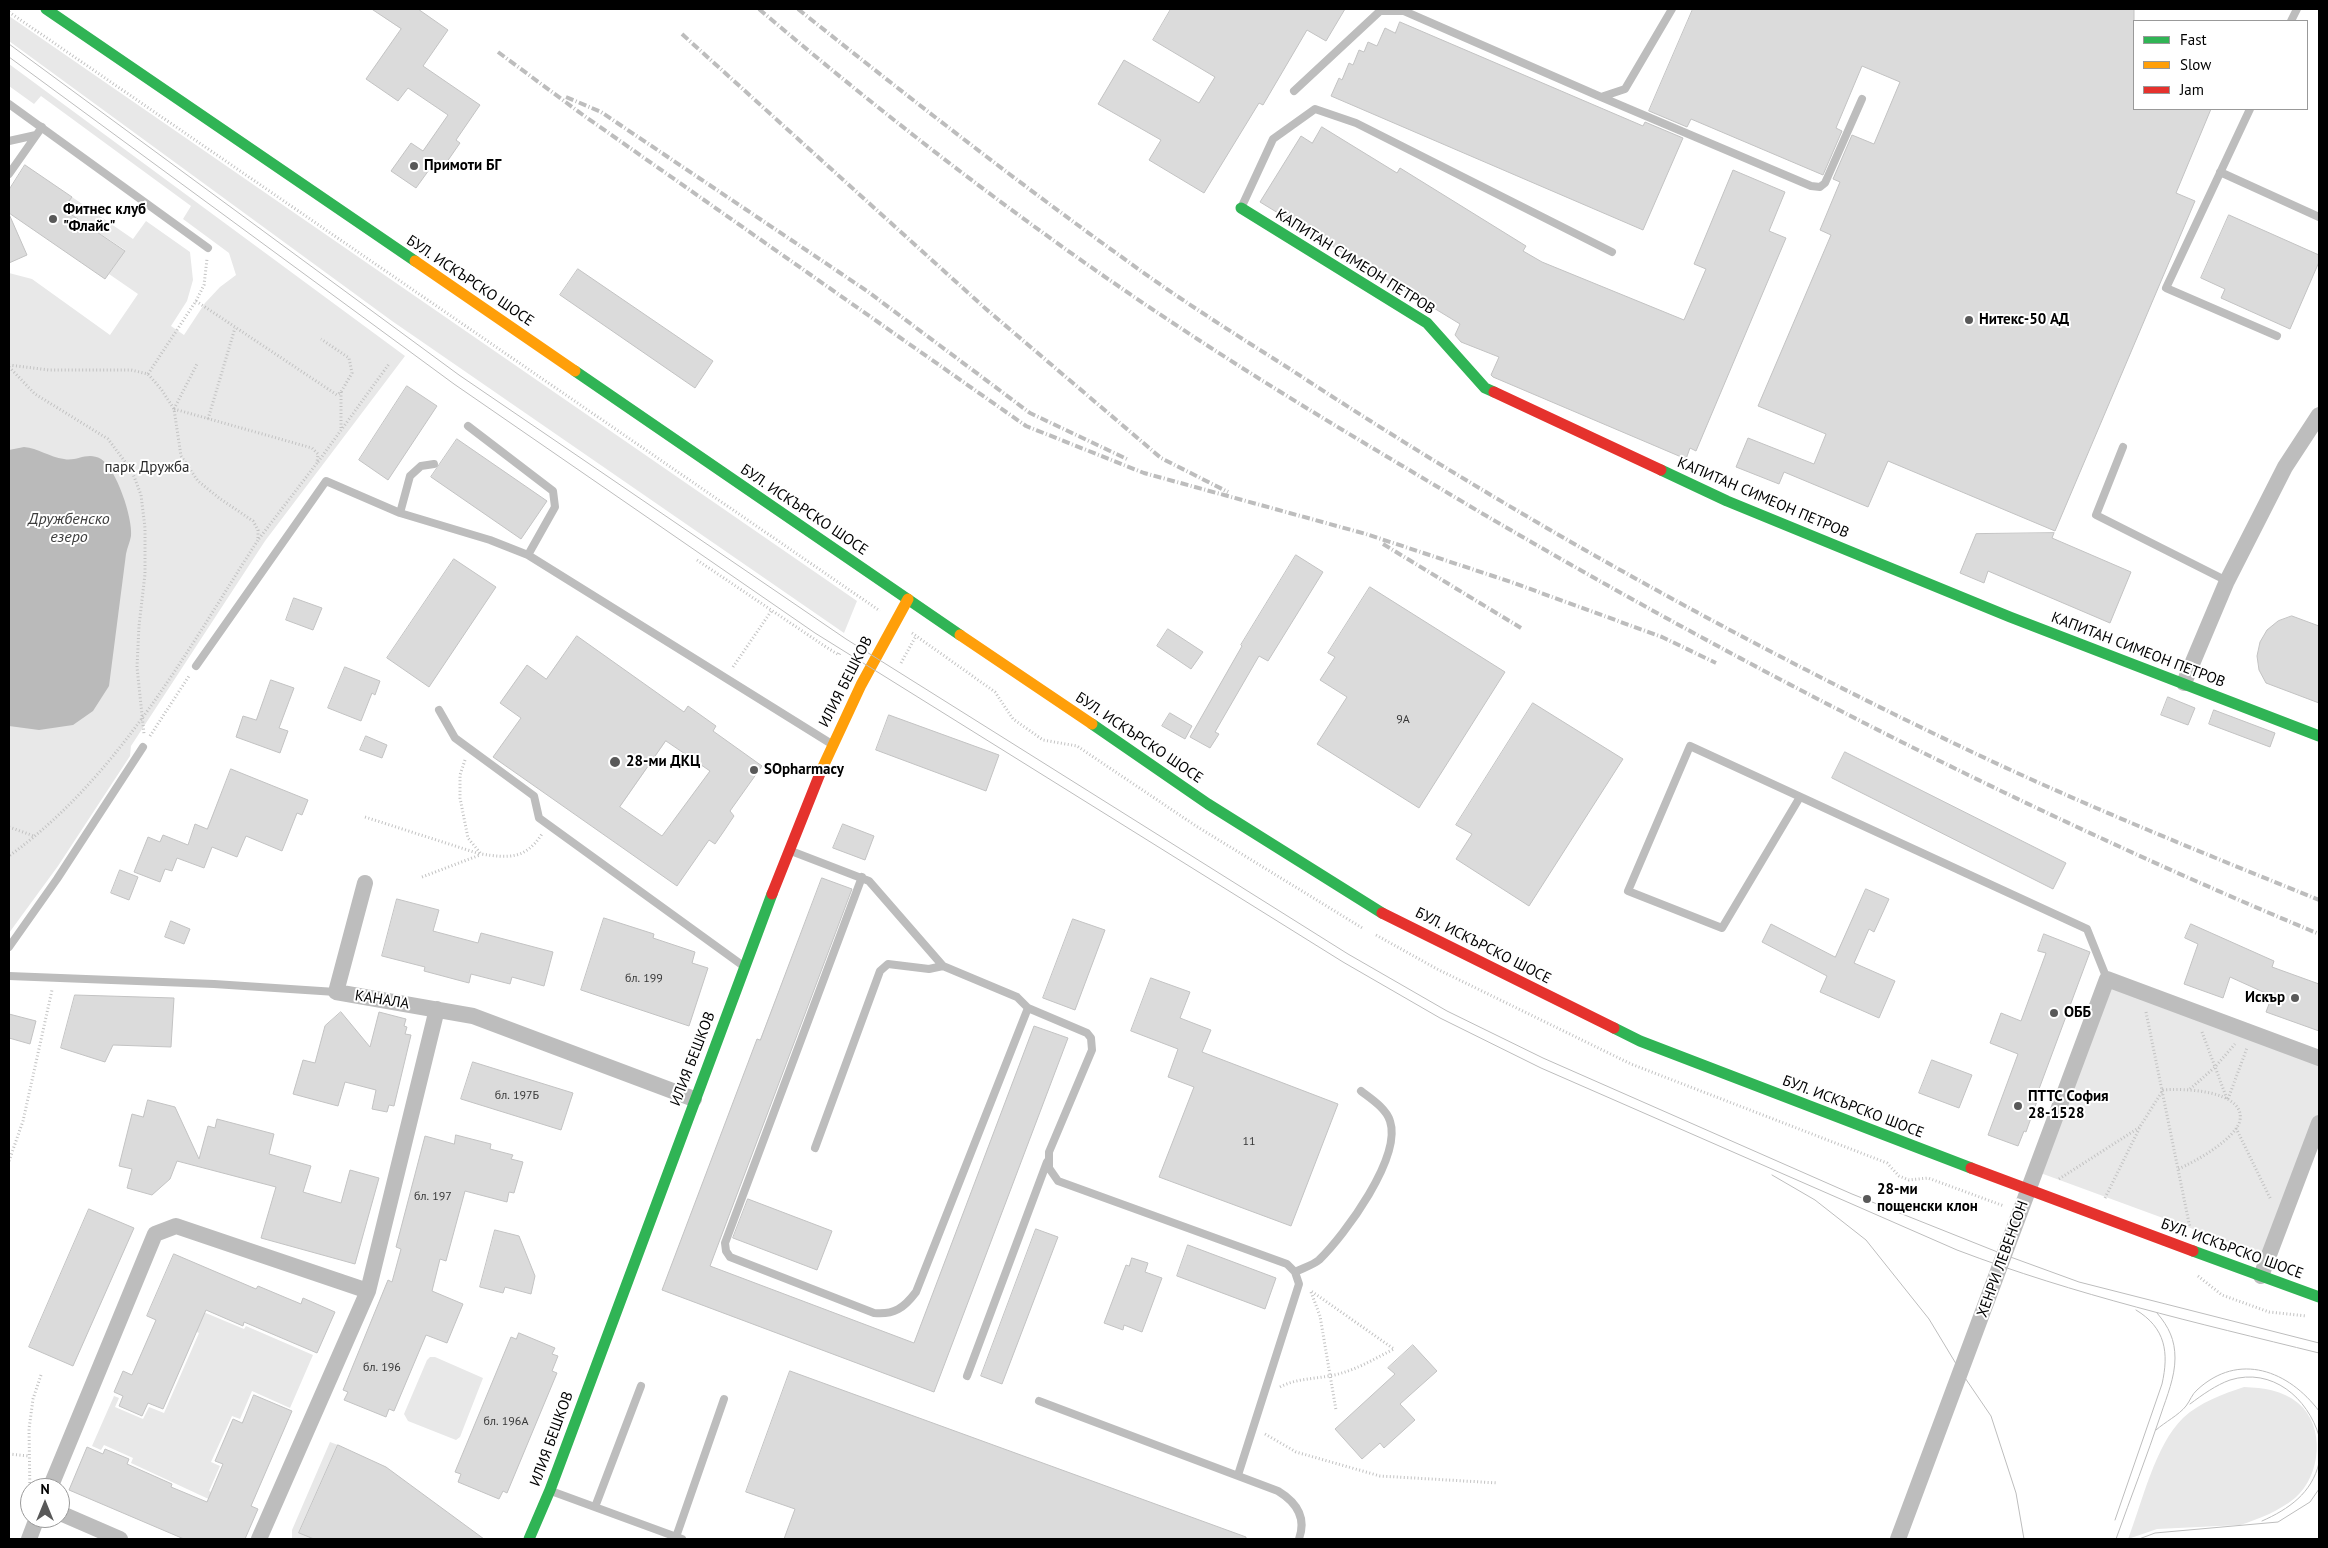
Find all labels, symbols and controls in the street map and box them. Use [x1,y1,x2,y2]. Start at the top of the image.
legend [2133,20,2308,110]
text: Fast [2180,30,2207,49]
text: Slow [2180,55,2211,74]
text: Jam [2180,80,2204,99]
place label: Примоти БГ [424,157,501,175]
marker: Примоти БГ [408,160,420,172]
place label: Фитнес клуб "Флайс" [63,201,146,236]
street label: КАПИТАН СИМЕОН ПЕТРОВ [1272,205,1438,319]
marker: Фитнес клуб "Флайс" [47,213,59,225]
street label: БУЛ. ИСКЪРСКО ШОСЕ [403,232,537,330]
place label: Нитекс-50 АД [1979,311,2069,329]
marker: Нитекс-50 АД [1963,314,1975,326]
street label: КАПИТАН СИМЕОН ПЕТРОВ [1675,454,1851,542]
park label: парк Дружба [104,459,190,477]
street label: БУЛ. ИСКЪРСКО ШОСЕ [737,461,871,559]
water label: Дружбенско езеро [28,509,110,547]
street label: КАПИТАН СИМЕОН ПЕТРОВ [2049,609,2227,691]
street label: ИЛИЯ БЕШКОВ [815,634,877,730]
street label: БУЛ. ИСКЪРСКО ШОСЕ [1072,689,1206,787]
house number: 9A [1396,713,1410,727]
place label: 28-ми ДКЦ [626,753,700,771]
marker: 28-ми ДКЦ [608,755,622,769]
place label: SOpharmacy [764,761,844,779]
marker: SOpharmacy [748,764,760,776]
street label: БУЛ. ИСКЪРСКО ШОСЕ [1412,904,1554,988]
house number: бл. 199 [625,972,663,986]
street label: КАНАЛА [354,987,410,1013]
place label: Искър [2245,989,2285,1007]
marker: Искър [2289,992,2301,1004]
place label: ОББ [2064,1004,2091,1022]
marker: ОББ [2048,1007,2060,1019]
street label: ИЛИЯ БЕШКОВ [667,1009,719,1109]
street label: БУЛ. ИСКЪРСКО ШОСЕ [1780,1072,1926,1142]
place label: ПТТС София 28-1528 [2028,1088,2109,1123]
house number: бл. 197Б [495,1089,539,1103]
marker: ПТТС София 28-1528 [2012,1100,2024,1112]
house number: 11 [1242,1135,1256,1149]
place label: 28-ми пощенски клон [1877,1181,1978,1216]
house number: бл. 197 [414,1190,452,1204]
marker: 28-ми пощенски клон [1861,1193,1873,1205]
street label: ХЕНРИ ЛЕВЕНСОН [1974,1198,2032,1320]
street label: БУЛ. ИСКЪРСКО ШОСЕ [2159,1215,2305,1283]
house number: бл. 196 [363,1361,401,1375]
street label: ИЛИЯ БЕШКОВ [527,1389,577,1489]
house number: бл. 196А [484,1415,528,1429]
north arrow [20,1478,70,1528]
text: N [40,1480,50,1498]

